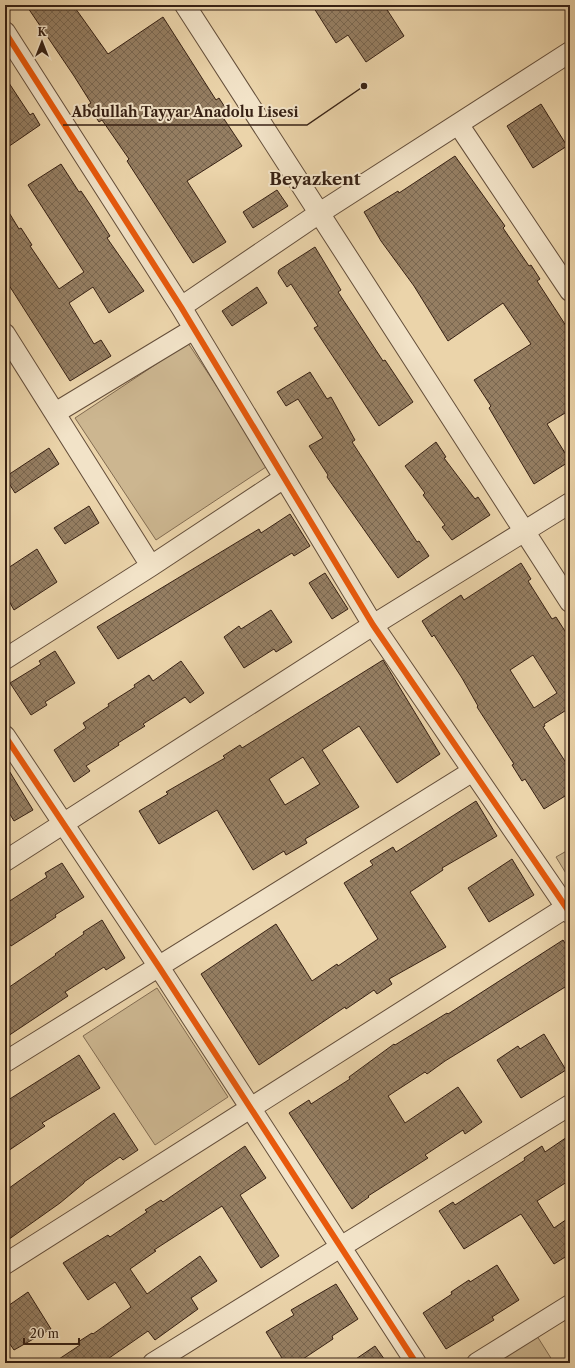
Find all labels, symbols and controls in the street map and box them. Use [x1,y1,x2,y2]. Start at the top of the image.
north arrow [22,22,62,62]
text: K [38,25,48,39]
callout: Abdullah Tayyar Anadolu Lisesi [63,99,307,125]
text: Abdullah Tayyar Anadolu Lisesi [71,103,298,121]
district label: Beyazkent [269,169,361,189]
scale bar [24,1320,79,1346]
text: 20 m [30,1326,59,1341]

